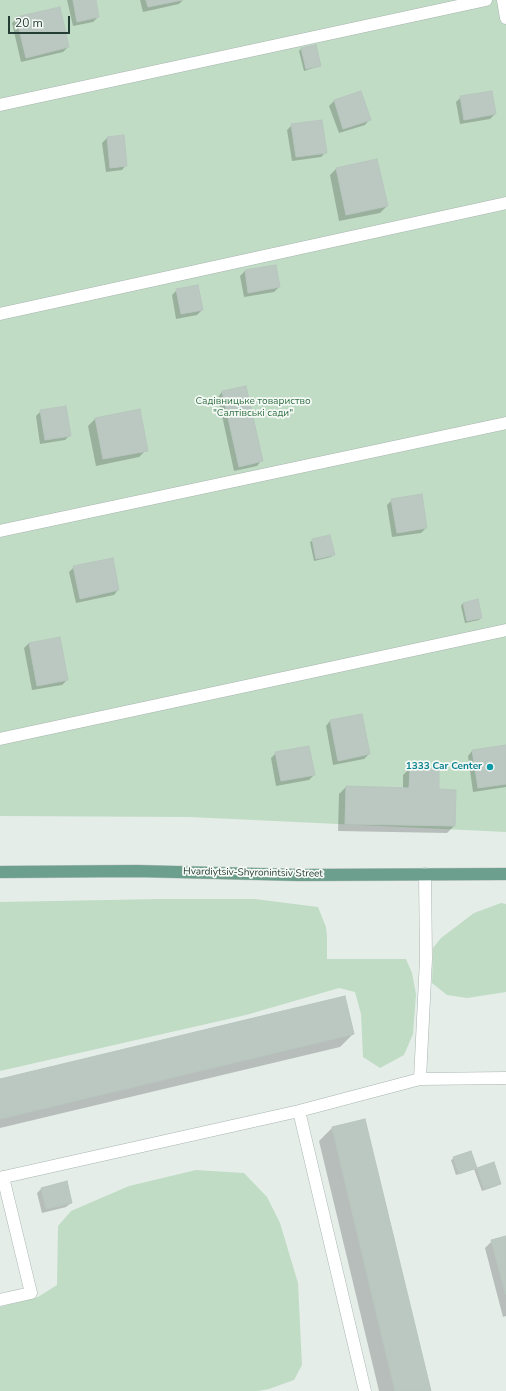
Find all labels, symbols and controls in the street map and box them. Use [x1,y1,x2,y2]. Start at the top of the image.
scale bar [10,8,72,34]
text: 20 m [15,15,43,31]
park label: Садівницьке товариство "Салтівські сади" [195,396,311,420]
place label: 1333 Car Center [406,761,482,773]
marker: 1333 Car Center [485,762,495,772]
street label: Hvardiytsiv-Shyronintsiv Street [183,866,323,880]

